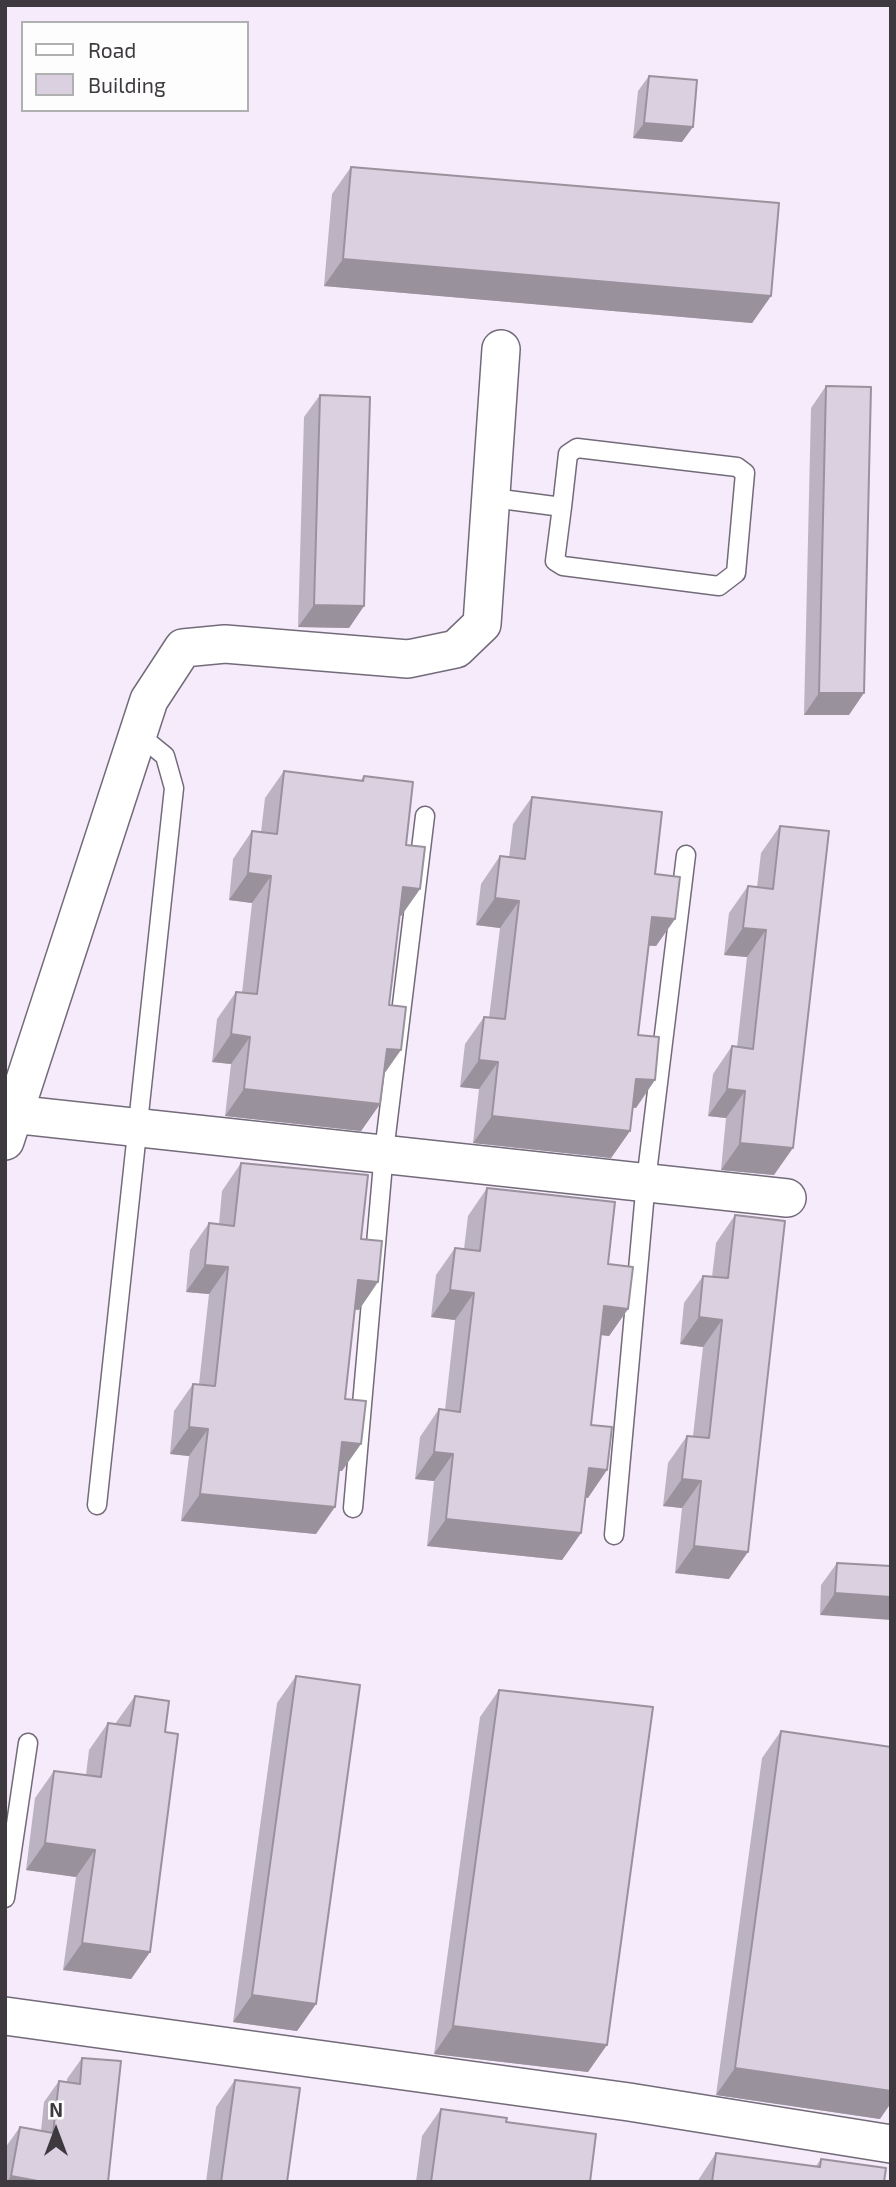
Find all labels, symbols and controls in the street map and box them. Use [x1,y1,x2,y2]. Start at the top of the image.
legend [21,21,248,112]
text: Road [88,37,136,62]
text: Building [88,72,166,97]
north arrow [21,2096,91,2166]
text: N [49,2098,63,2121]

